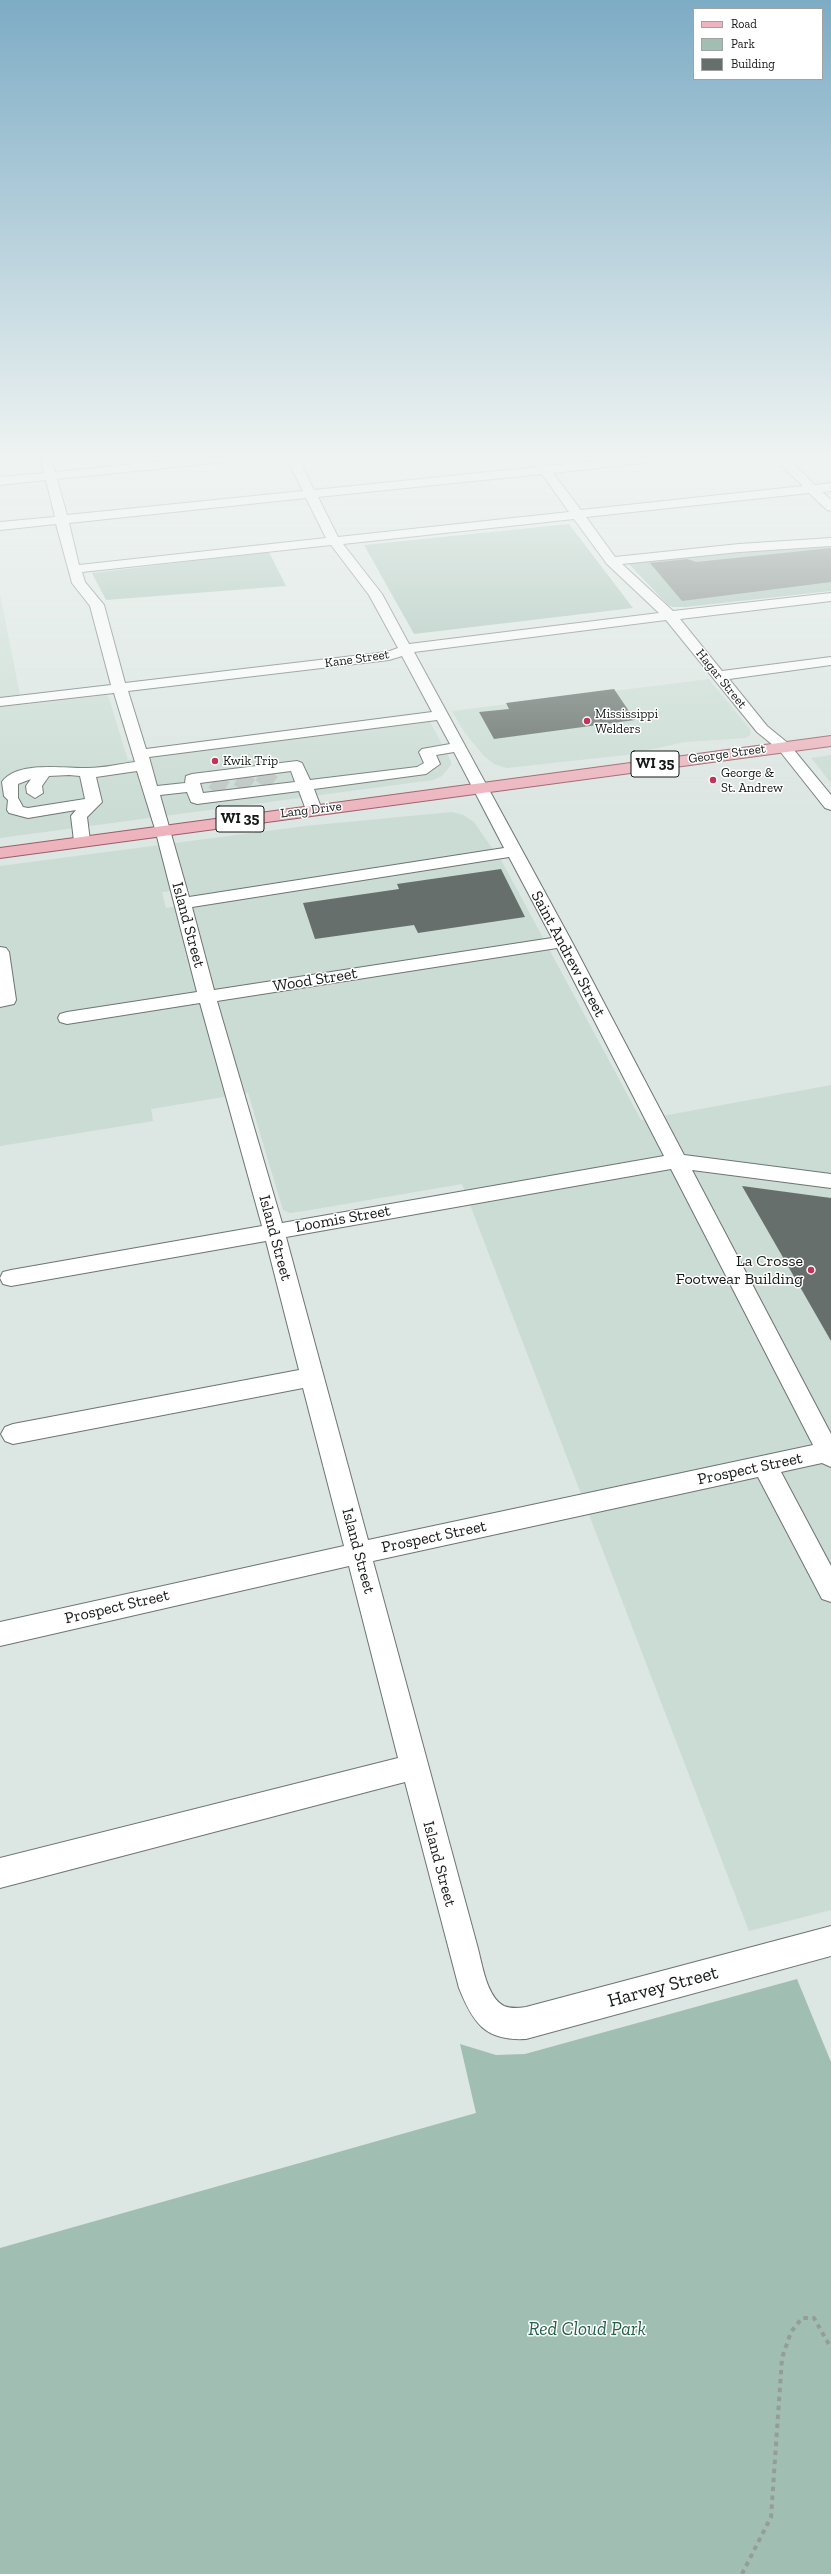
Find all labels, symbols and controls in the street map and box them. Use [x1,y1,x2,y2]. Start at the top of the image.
legend [693,8,823,80]
text: Road [731,17,757,31]
text: Park [731,37,755,51]
text: Building [731,57,775,71]
street label: Hagar Street [692,646,750,712]
street label: Kane Street [324,647,390,671]
place label: Mississippi Welders [595,706,658,737]
marker: Mississippi Welders [582,716,592,726]
street label: George Street [687,741,767,767]
road number: WI 35 [631,751,679,777]
place label: Kwik Trip [223,753,278,769]
marker: Kwik Trip [210,756,220,766]
place label: George & St. Andrew [721,765,783,796]
marker: George & St. Andrew [708,775,718,785]
street label: Lang Drive [280,799,342,821]
road number: WI 35 [216,806,264,832]
street label: Island Street [167,880,209,970]
street label: Saint Andrew Street [527,888,609,1020]
street label: Wood Street [271,964,359,996]
street label: Island Street [254,1193,296,1283]
street label: Loomis Street [294,1201,392,1237]
place label: La Crosse Footwear Building [676,1251,803,1289]
marker: La Crosse Footwear Building [806,1265,816,1275]
street label: Prospect Street [696,1449,804,1489]
street label: Island Street [337,1506,379,1596]
street label: Prospect Street [380,1517,488,1557]
street label: Prospect Street [63,1586,171,1628]
street label: Island Street [418,1819,460,1909]
street label: Harvey Street [605,1961,721,2013]
park label: Red Cloud Park [528,2319,646,2341]

